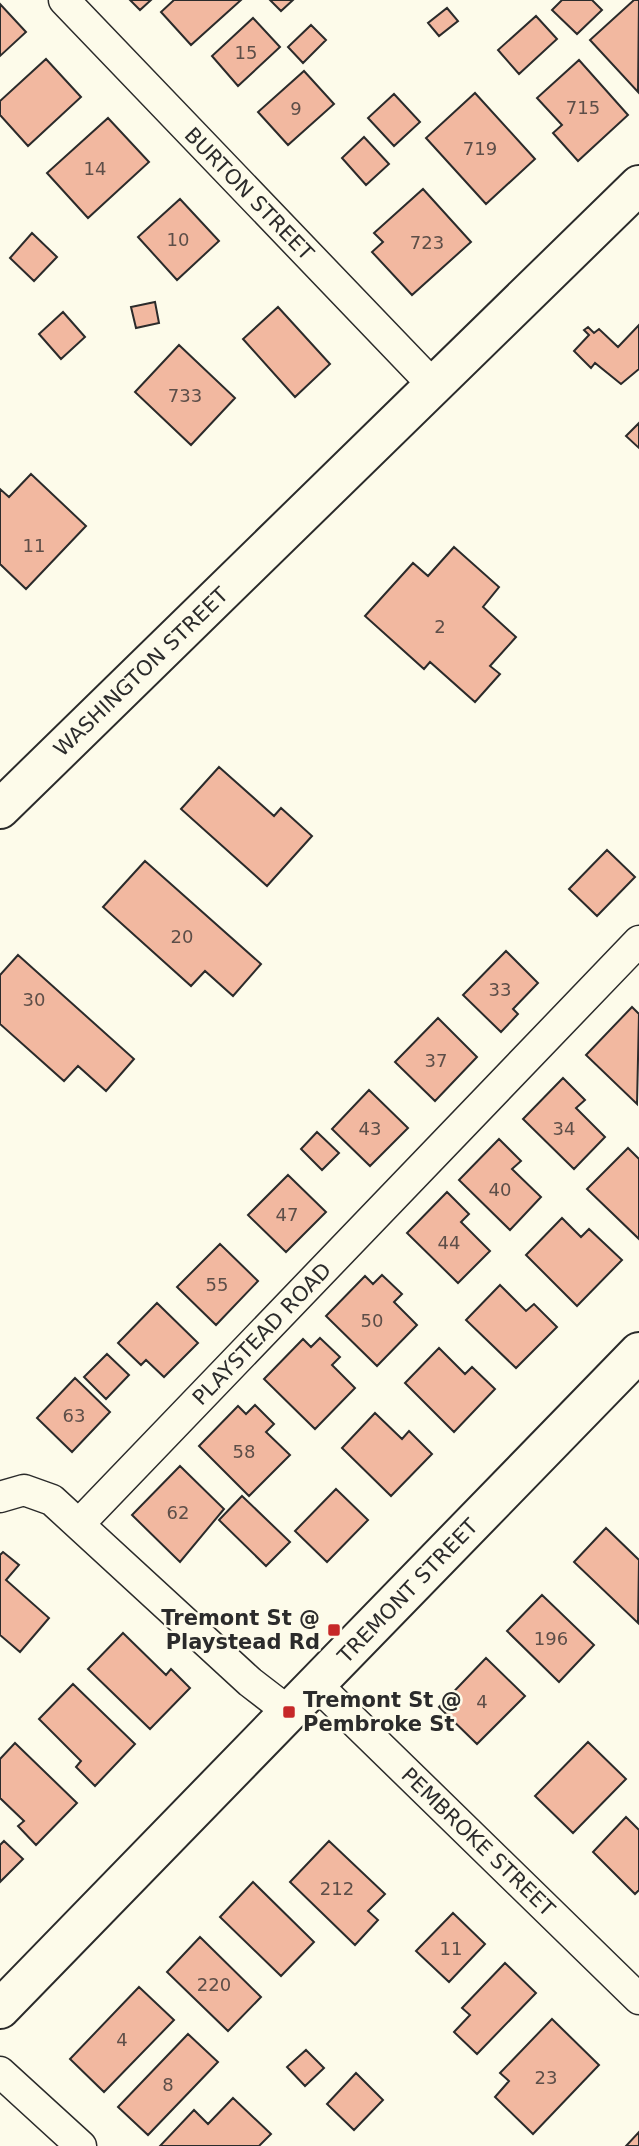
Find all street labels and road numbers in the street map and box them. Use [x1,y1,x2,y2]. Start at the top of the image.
street label: BURTON STREET [180,123,318,265]
street label: WASHINGTON STREET [49,583,233,761]
street label: PLAYSTEAD ROAD [188,1258,336,1410]
street label: TREMONT STREET [332,1514,483,1669]
street label: PEMBROKE STREET [396,1763,560,1921]

